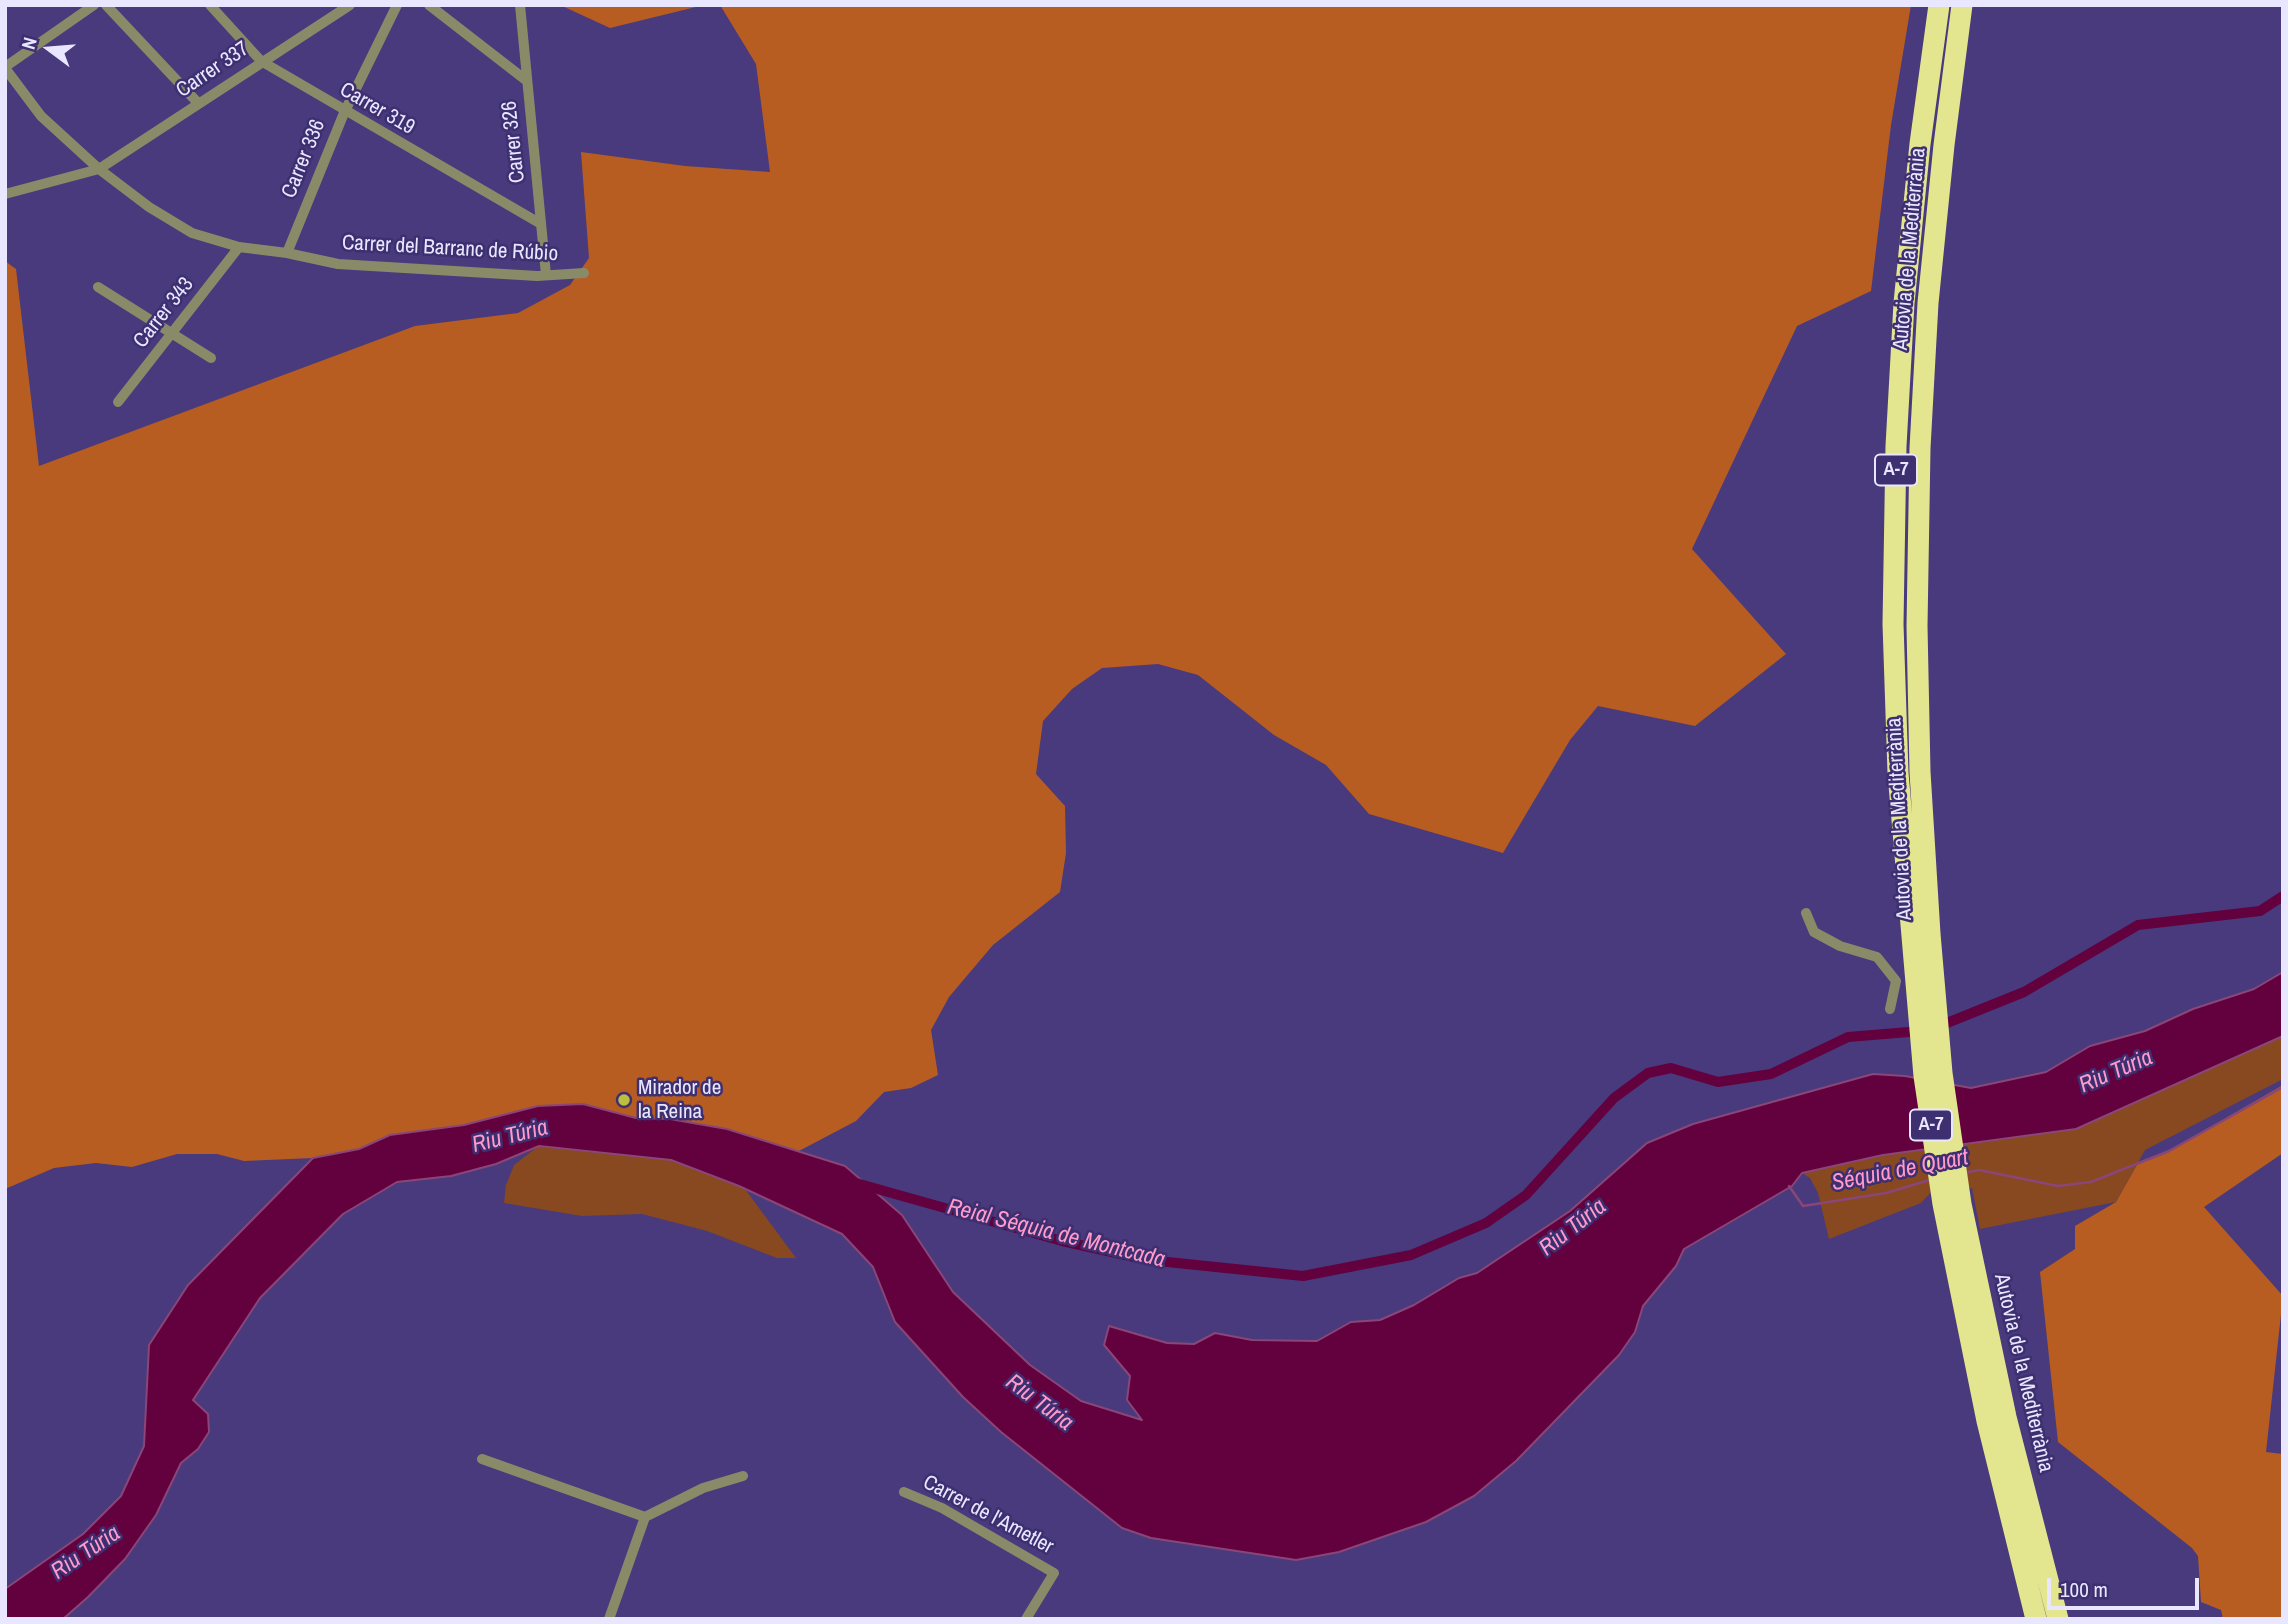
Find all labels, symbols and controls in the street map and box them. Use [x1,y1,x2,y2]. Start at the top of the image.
north arrow [14,14,84,84]
text: N [15,34,43,52]
street label: Carrer 337 [172,37,254,103]
street label: Carrer 319 [335,78,419,140]
street label: Carrer 326 [497,100,531,184]
street label: Carrer 336 [277,116,331,202]
street label: Autovia de la Mediterrània [1889,147,1931,351]
street label: Carrer del Barranc de Rúbio [341,231,559,267]
street label: Carrer 343 [129,273,199,353]
road number: A-7 [1875,454,1917,485]
street label: Autovia de la Mediterrània [1882,717,1918,921]
water label: Riu Túria [2075,1044,2157,1100]
place label: Mirador de la Reina [638,1075,721,1125]
marker: Mirador de la Reina [616,1092,632,1108]
road number: A-7 [1910,1110,1952,1140]
water label: Riu Túria [469,1114,551,1160]
water label: Séquia de Quart [1829,1144,1971,1198]
water label: Riu Túria [1534,1193,1612,1263]
water label: Reial Séquia de Montcada [944,1194,1168,1274]
street label: Autovia de la Mediterrània [1988,1271,2058,1475]
water label: Riu Túria [1000,1369,1078,1437]
street label: Carrer de l'Ametler [919,1470,1057,1560]
water label: Riu Túria [46,1520,126,1586]
scale bar [2050,1564,2202,1608]
text: 100 m [2060,1575,2108,1604]

